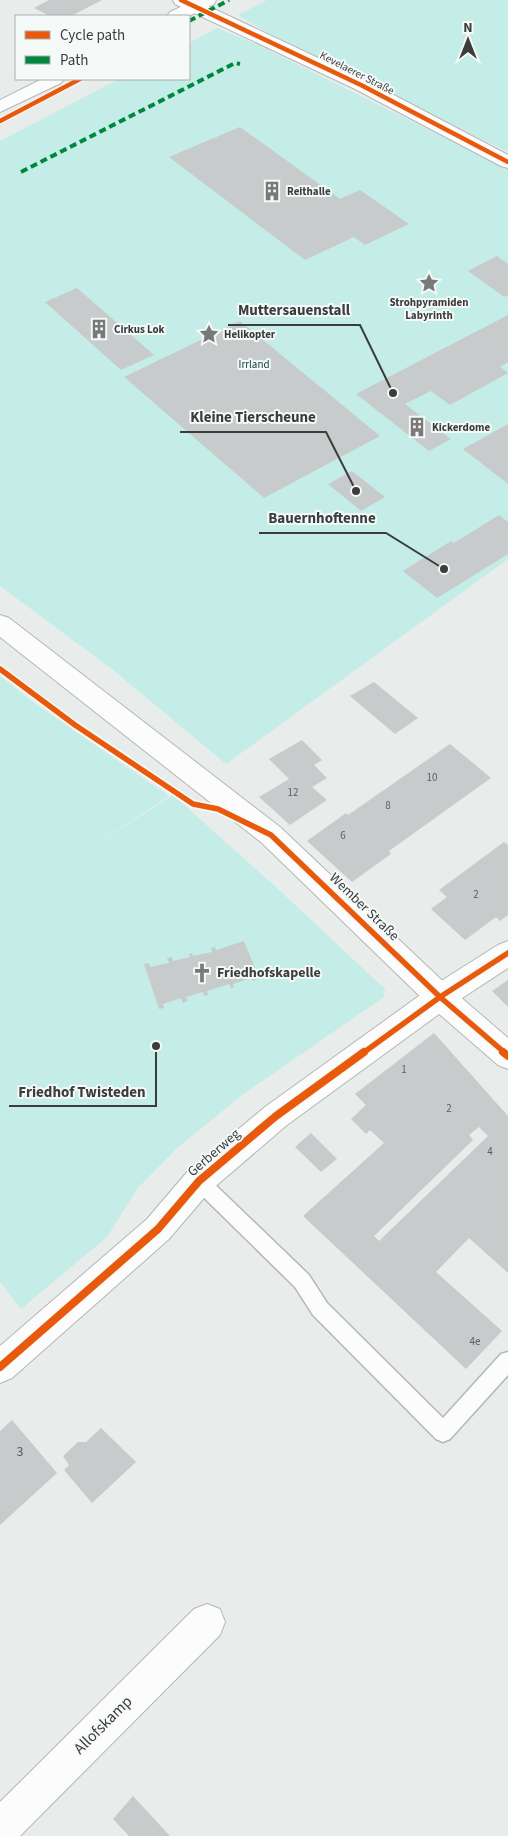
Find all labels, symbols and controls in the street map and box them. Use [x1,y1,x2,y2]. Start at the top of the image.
legend [15,15,190,80]
north arrow [443,15,493,65]
text: N [463,18,473,38]
text: Cycle path [60,25,125,46]
street label: Kevelaerer Straße [317,48,397,98]
text: Path [60,50,88,71]
building icon: Reithalle [261,180,283,202]
place label: Reithalle [287,184,331,199]
place icon: Strohpyramiden Labyrinth [418,272,440,294]
callout: Muttersauenstall [228,295,360,325]
place label: Strohpyramiden Labyrinth [389,295,469,323]
text: Muttersauenstall [238,300,351,321]
building icon: Cirkus Lok [88,318,110,340]
place label: Cirkus Lok [114,322,165,337]
place icon: Helikopter [198,323,220,345]
place label: Helikopter [224,327,276,342]
park label: Irrland [239,357,270,372]
callout: Kleine Tierscheune [180,402,326,432]
text: Kleine Tierscheune [190,407,316,428]
building icon: Kickerdome [406,416,428,438]
place label: Kickerdome [432,420,490,435]
callout: Bauernhoftenne [259,503,386,533]
text: Bauernhoftenne [268,508,376,529]
house number: 10 [427,770,437,785]
house number: 12 [288,785,298,800]
house number: 8 [385,798,391,813]
house number: 6 [340,828,346,843]
street label: Wember Straße [325,868,403,946]
house number: 2 [473,887,479,902]
church icon: Friedhofskapelle [191,962,213,984]
place label: Friedhofskapelle [217,963,321,983]
house number: 1 [401,1062,407,1077]
callout: Friedhof Twisteden [9,1076,156,1106]
text: Friedhof Twisteden [18,1082,146,1103]
house number: 2 [446,1101,452,1116]
street label: Gerberweg [183,1124,245,1182]
house number: 4 [487,1144,493,1159]
house number: 4e [470,1334,481,1349]
house number: 3 [17,1442,24,1462]
street label: Allofskamp [69,1691,137,1759]

